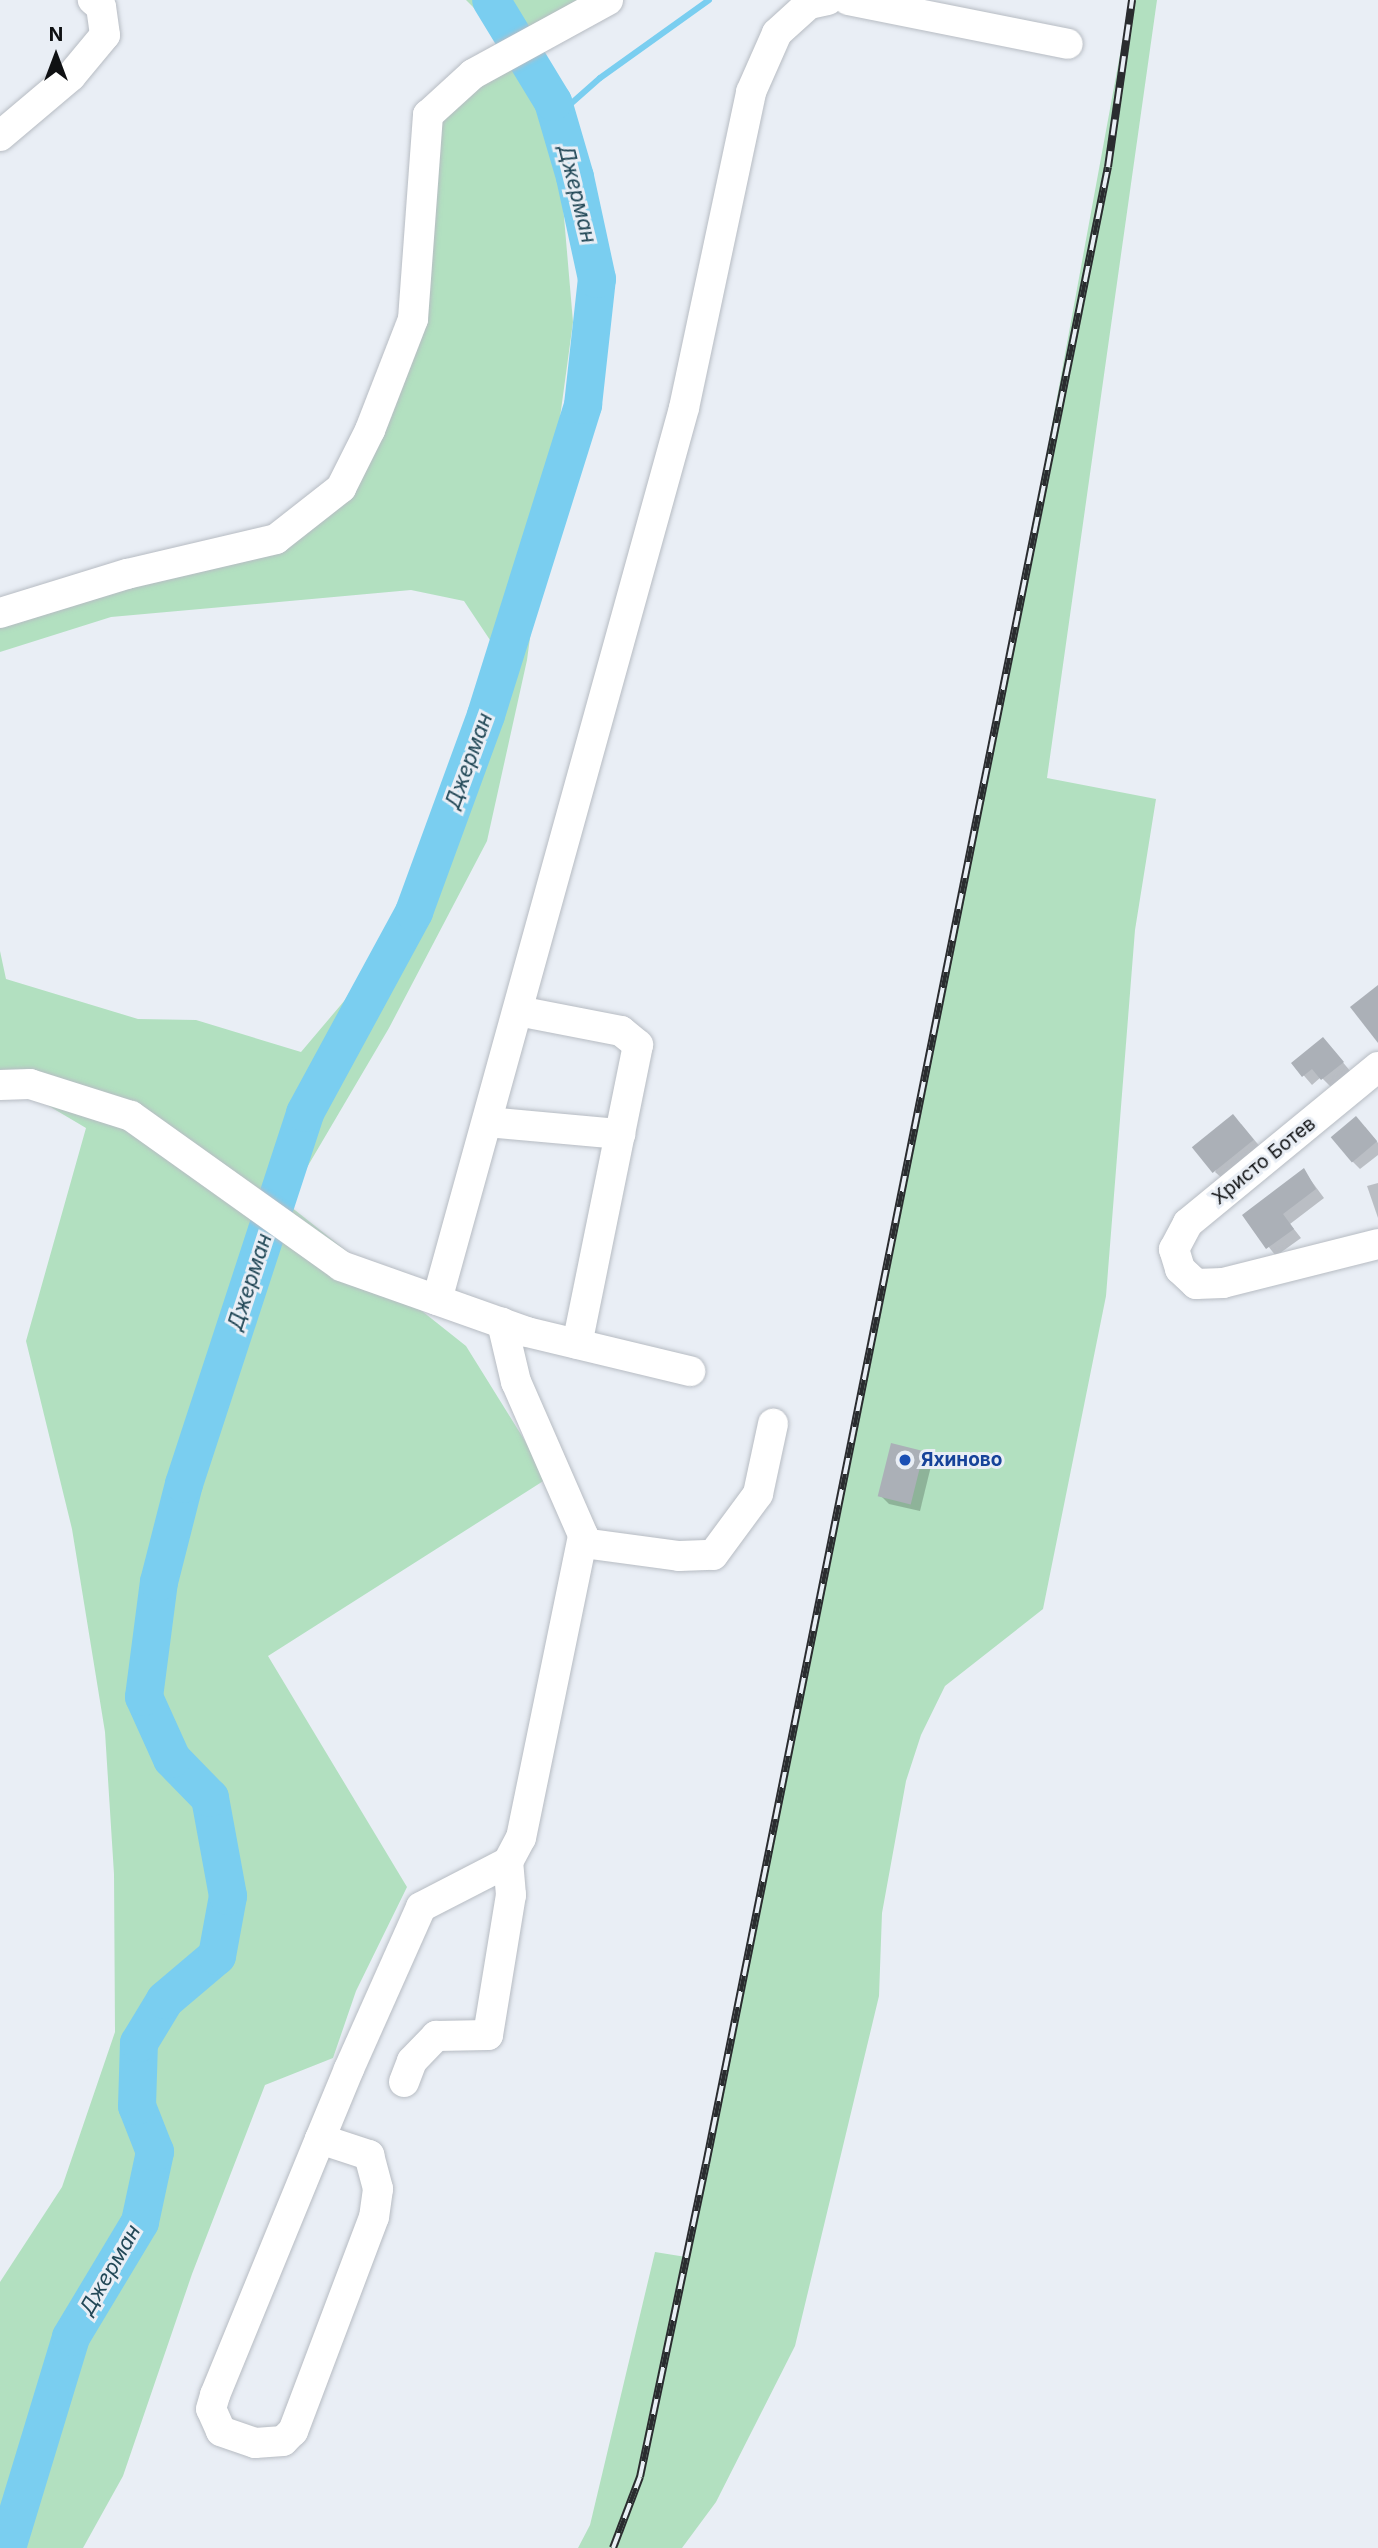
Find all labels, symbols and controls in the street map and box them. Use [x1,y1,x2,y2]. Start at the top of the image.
north arrow [21,21,91,91]
text: N [49,23,63,46]
water label: Джерман [553,142,601,246]
water label: Джерман [440,710,498,812]
street label: Христо Ботев [1208,1113,1320,1209]
water label: Джерман [223,1230,277,1334]
place label: Яхиново [921,1449,1002,1471]
marker: Яхиново [895,1450,915,1470]
water label: Джерман [74,2220,146,2320]

